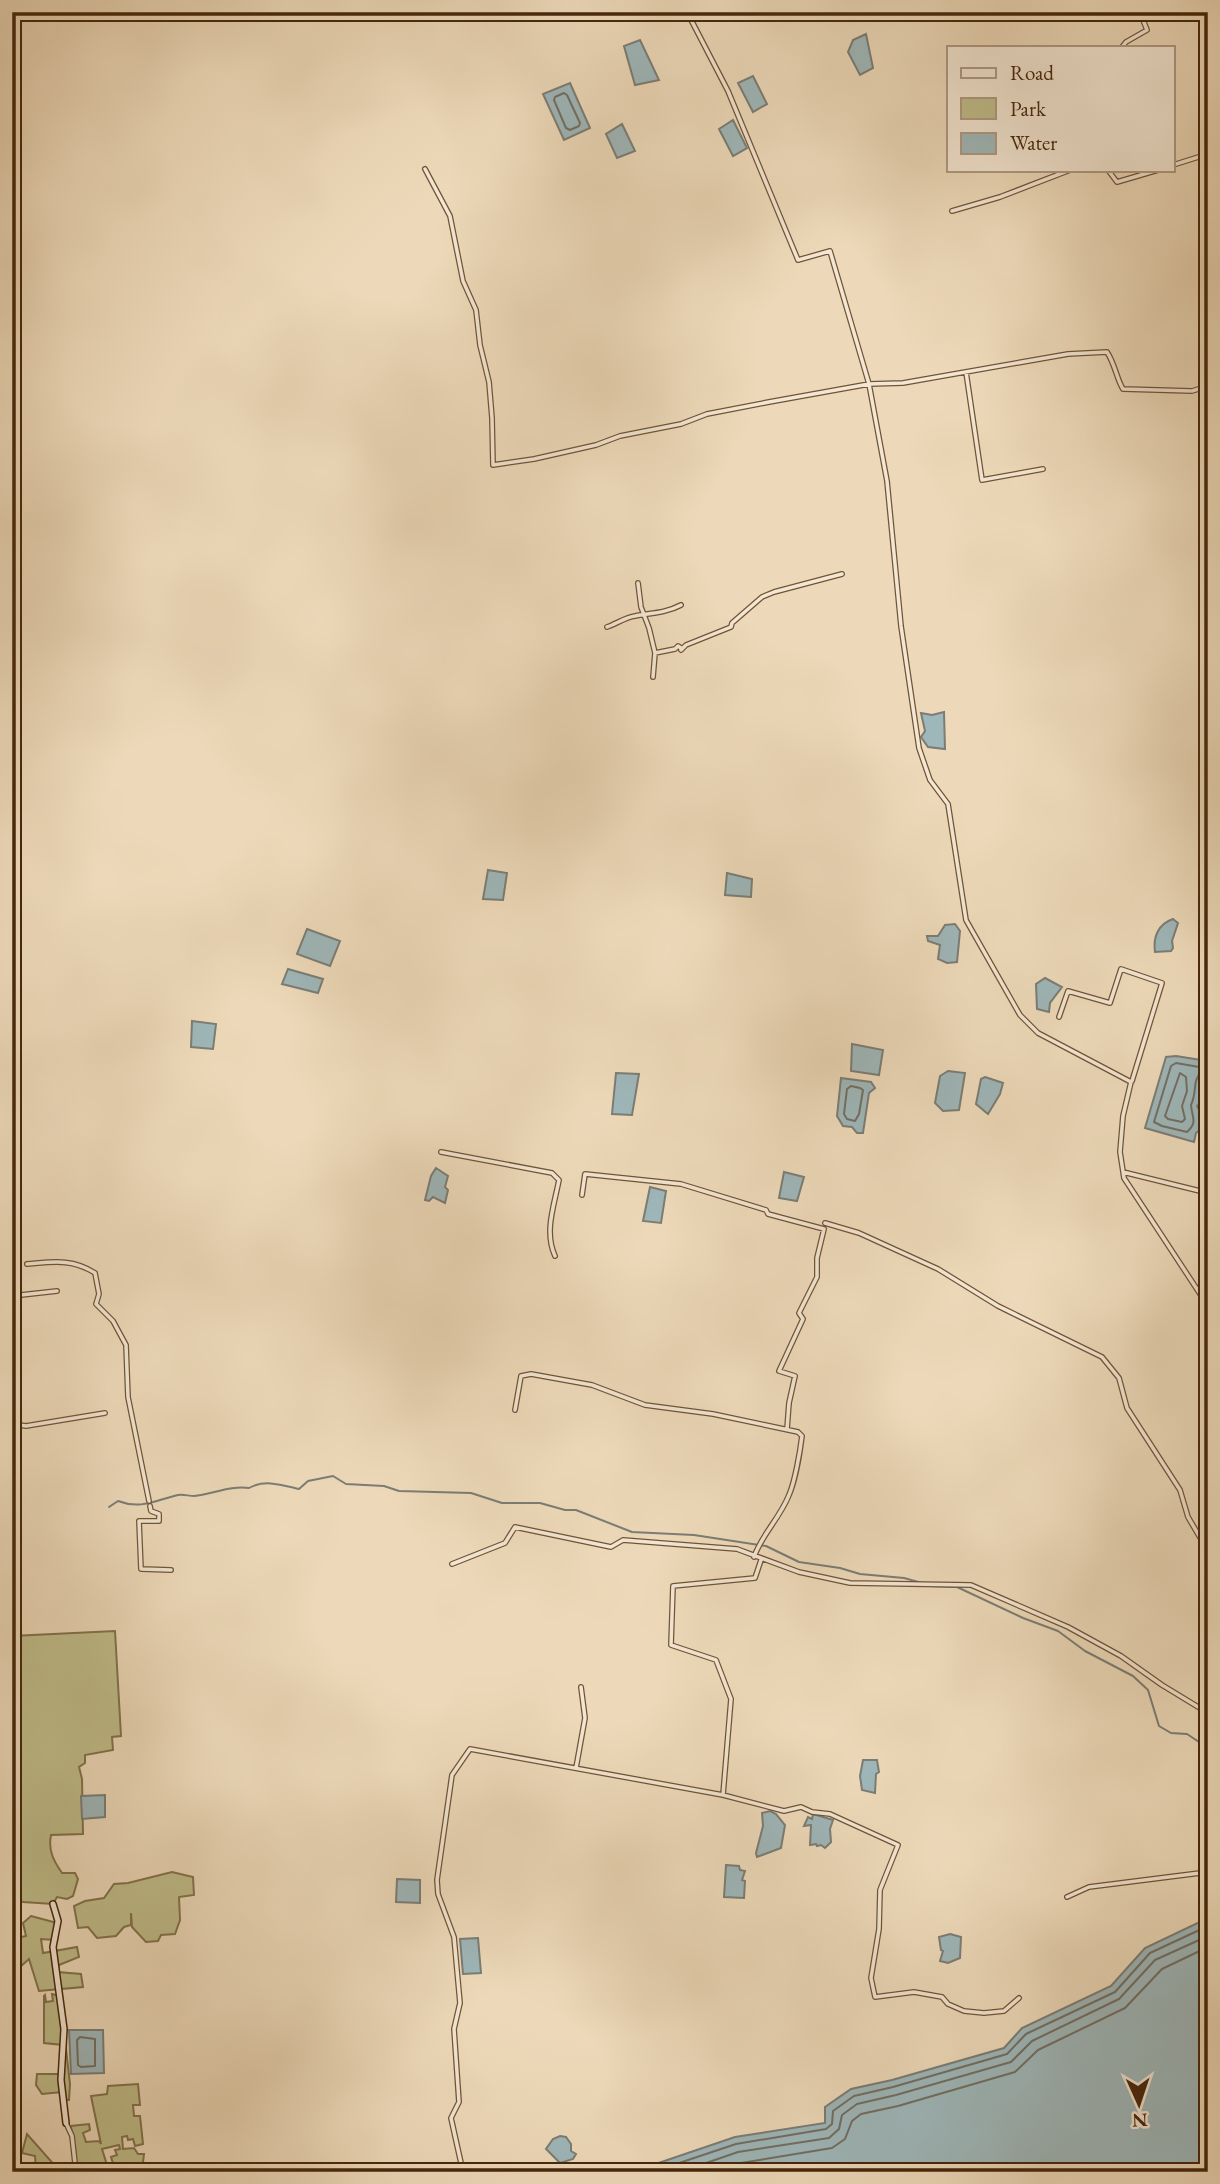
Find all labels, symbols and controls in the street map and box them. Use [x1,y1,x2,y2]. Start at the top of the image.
legend [947,46,1174,172]
text: Road [1010,59,1054,86]
text: Park [1010,95,1047,122]
text: Water [1010,129,1057,156]
north arrow [1104,2068,1174,2138]
text: N [1131,2108,1148,2133]

